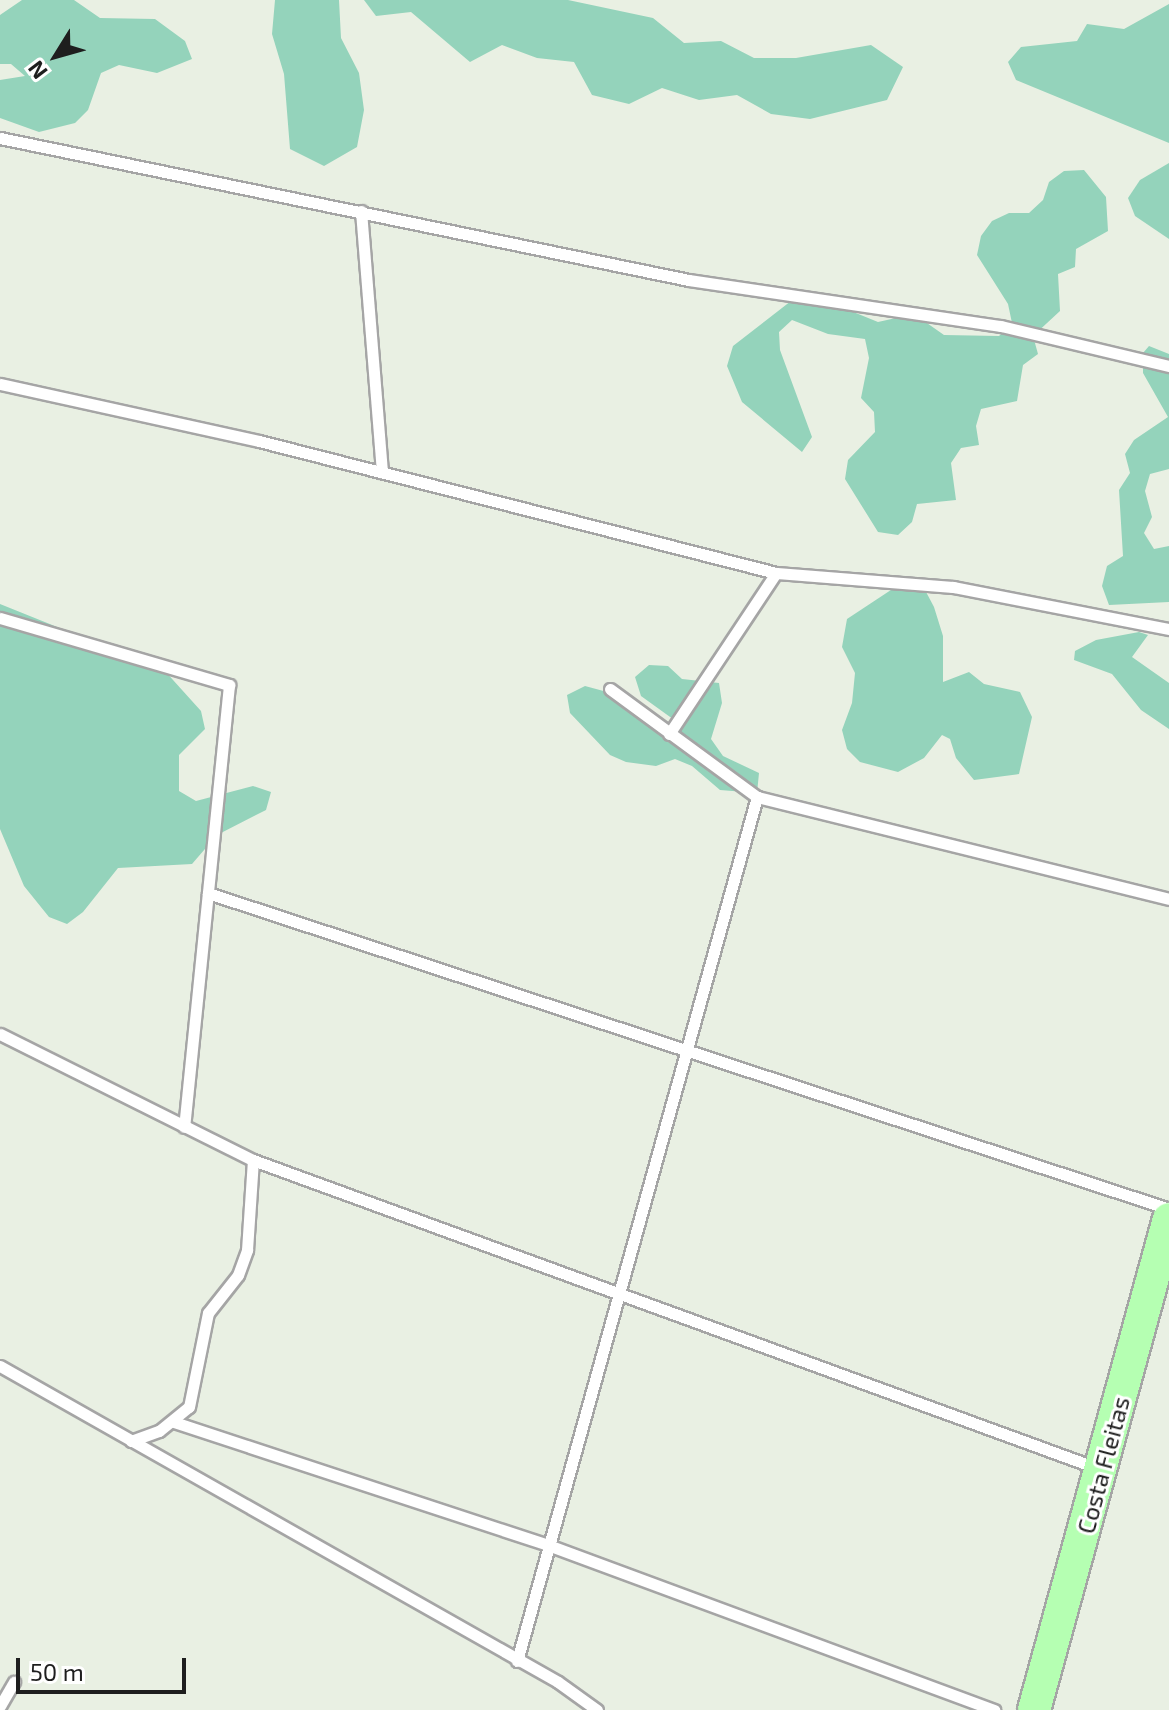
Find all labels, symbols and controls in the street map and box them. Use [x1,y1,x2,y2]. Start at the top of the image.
north arrow [16,16,96,96]
text: N [22,56,52,85]
street label: Costa Fleitas [1071,1393,1135,1537]
scale bar [20,1642,190,1692]
text: 50 m [30,1657,84,1686]

